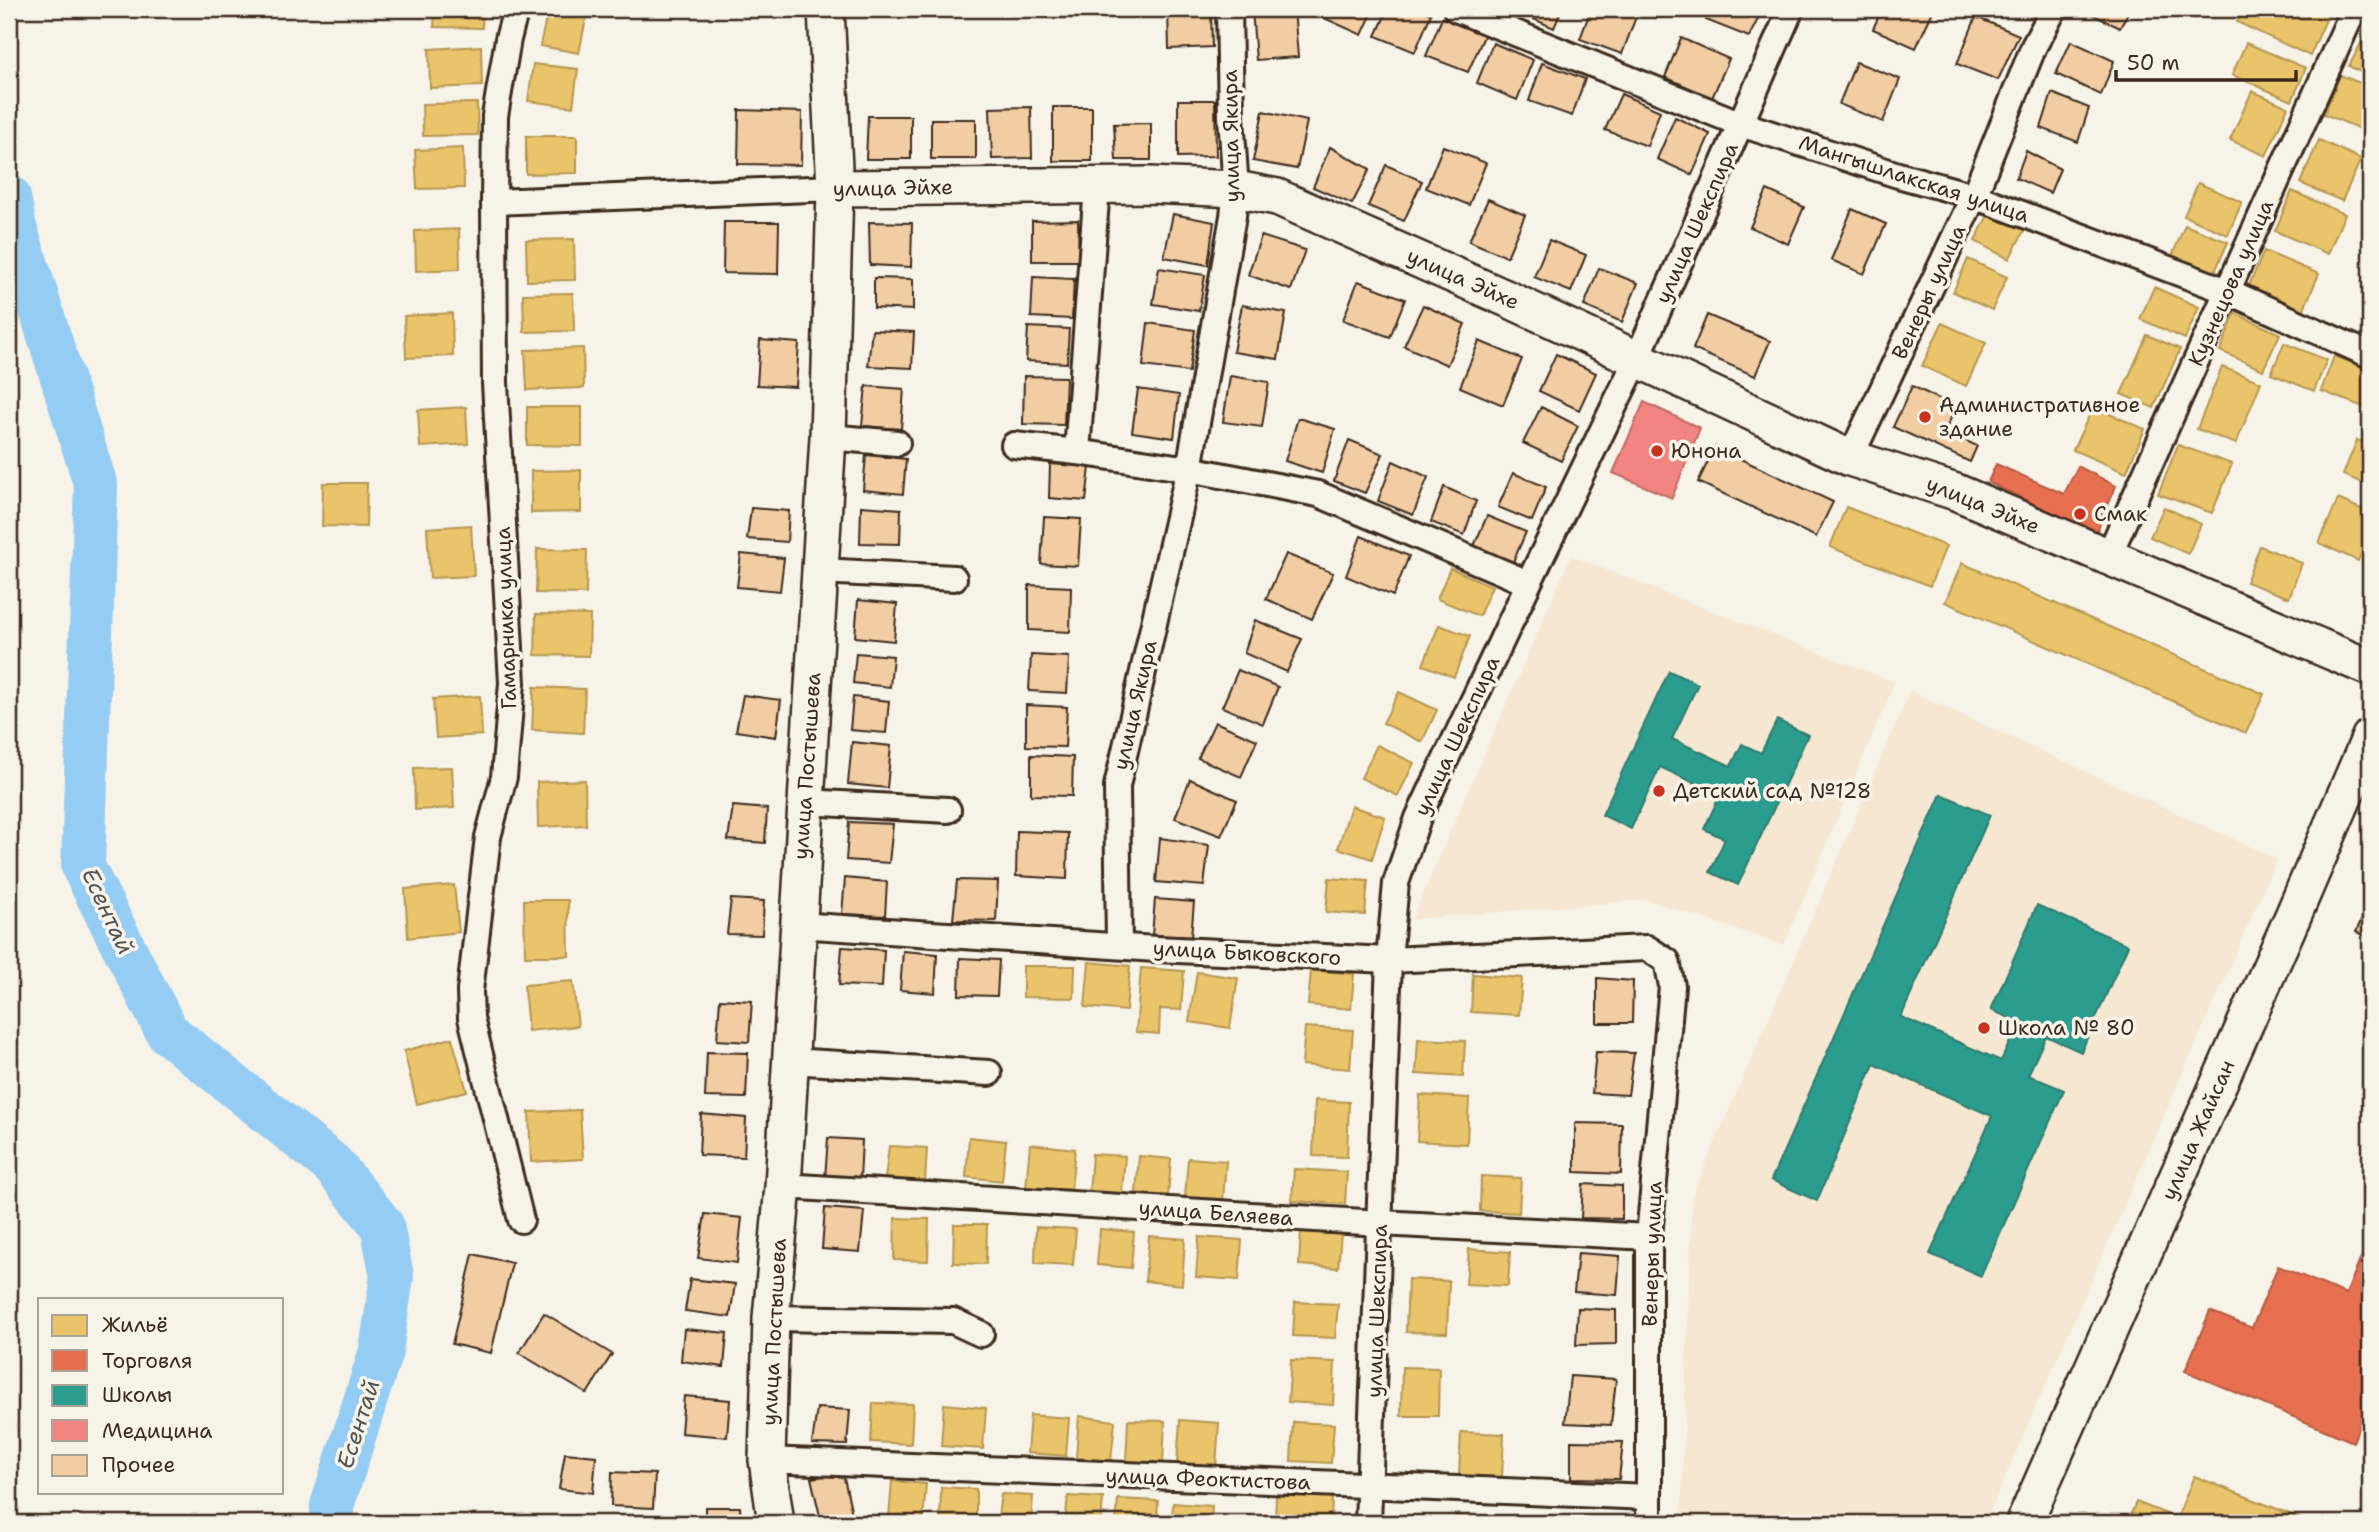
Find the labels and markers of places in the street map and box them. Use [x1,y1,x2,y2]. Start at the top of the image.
place label: Административное здание [1939,391,2140,443]
marker: Административное здание [1917,409,1933,425]
place label: Юнона [1671,437,1741,465]
marker: Юнона [1649,443,1665,459]
place label: Смак [2094,500,2147,528]
marker: Смак [2072,506,2088,522]
place label: Детский сад №128 [1673,777,1871,805]
marker: Детский сад №128 [1651,783,1667,799]
place label: Школа № 80 [1998,1014,2135,1042]
marker: Школа № 80 [1976,1020,1992,1036]

